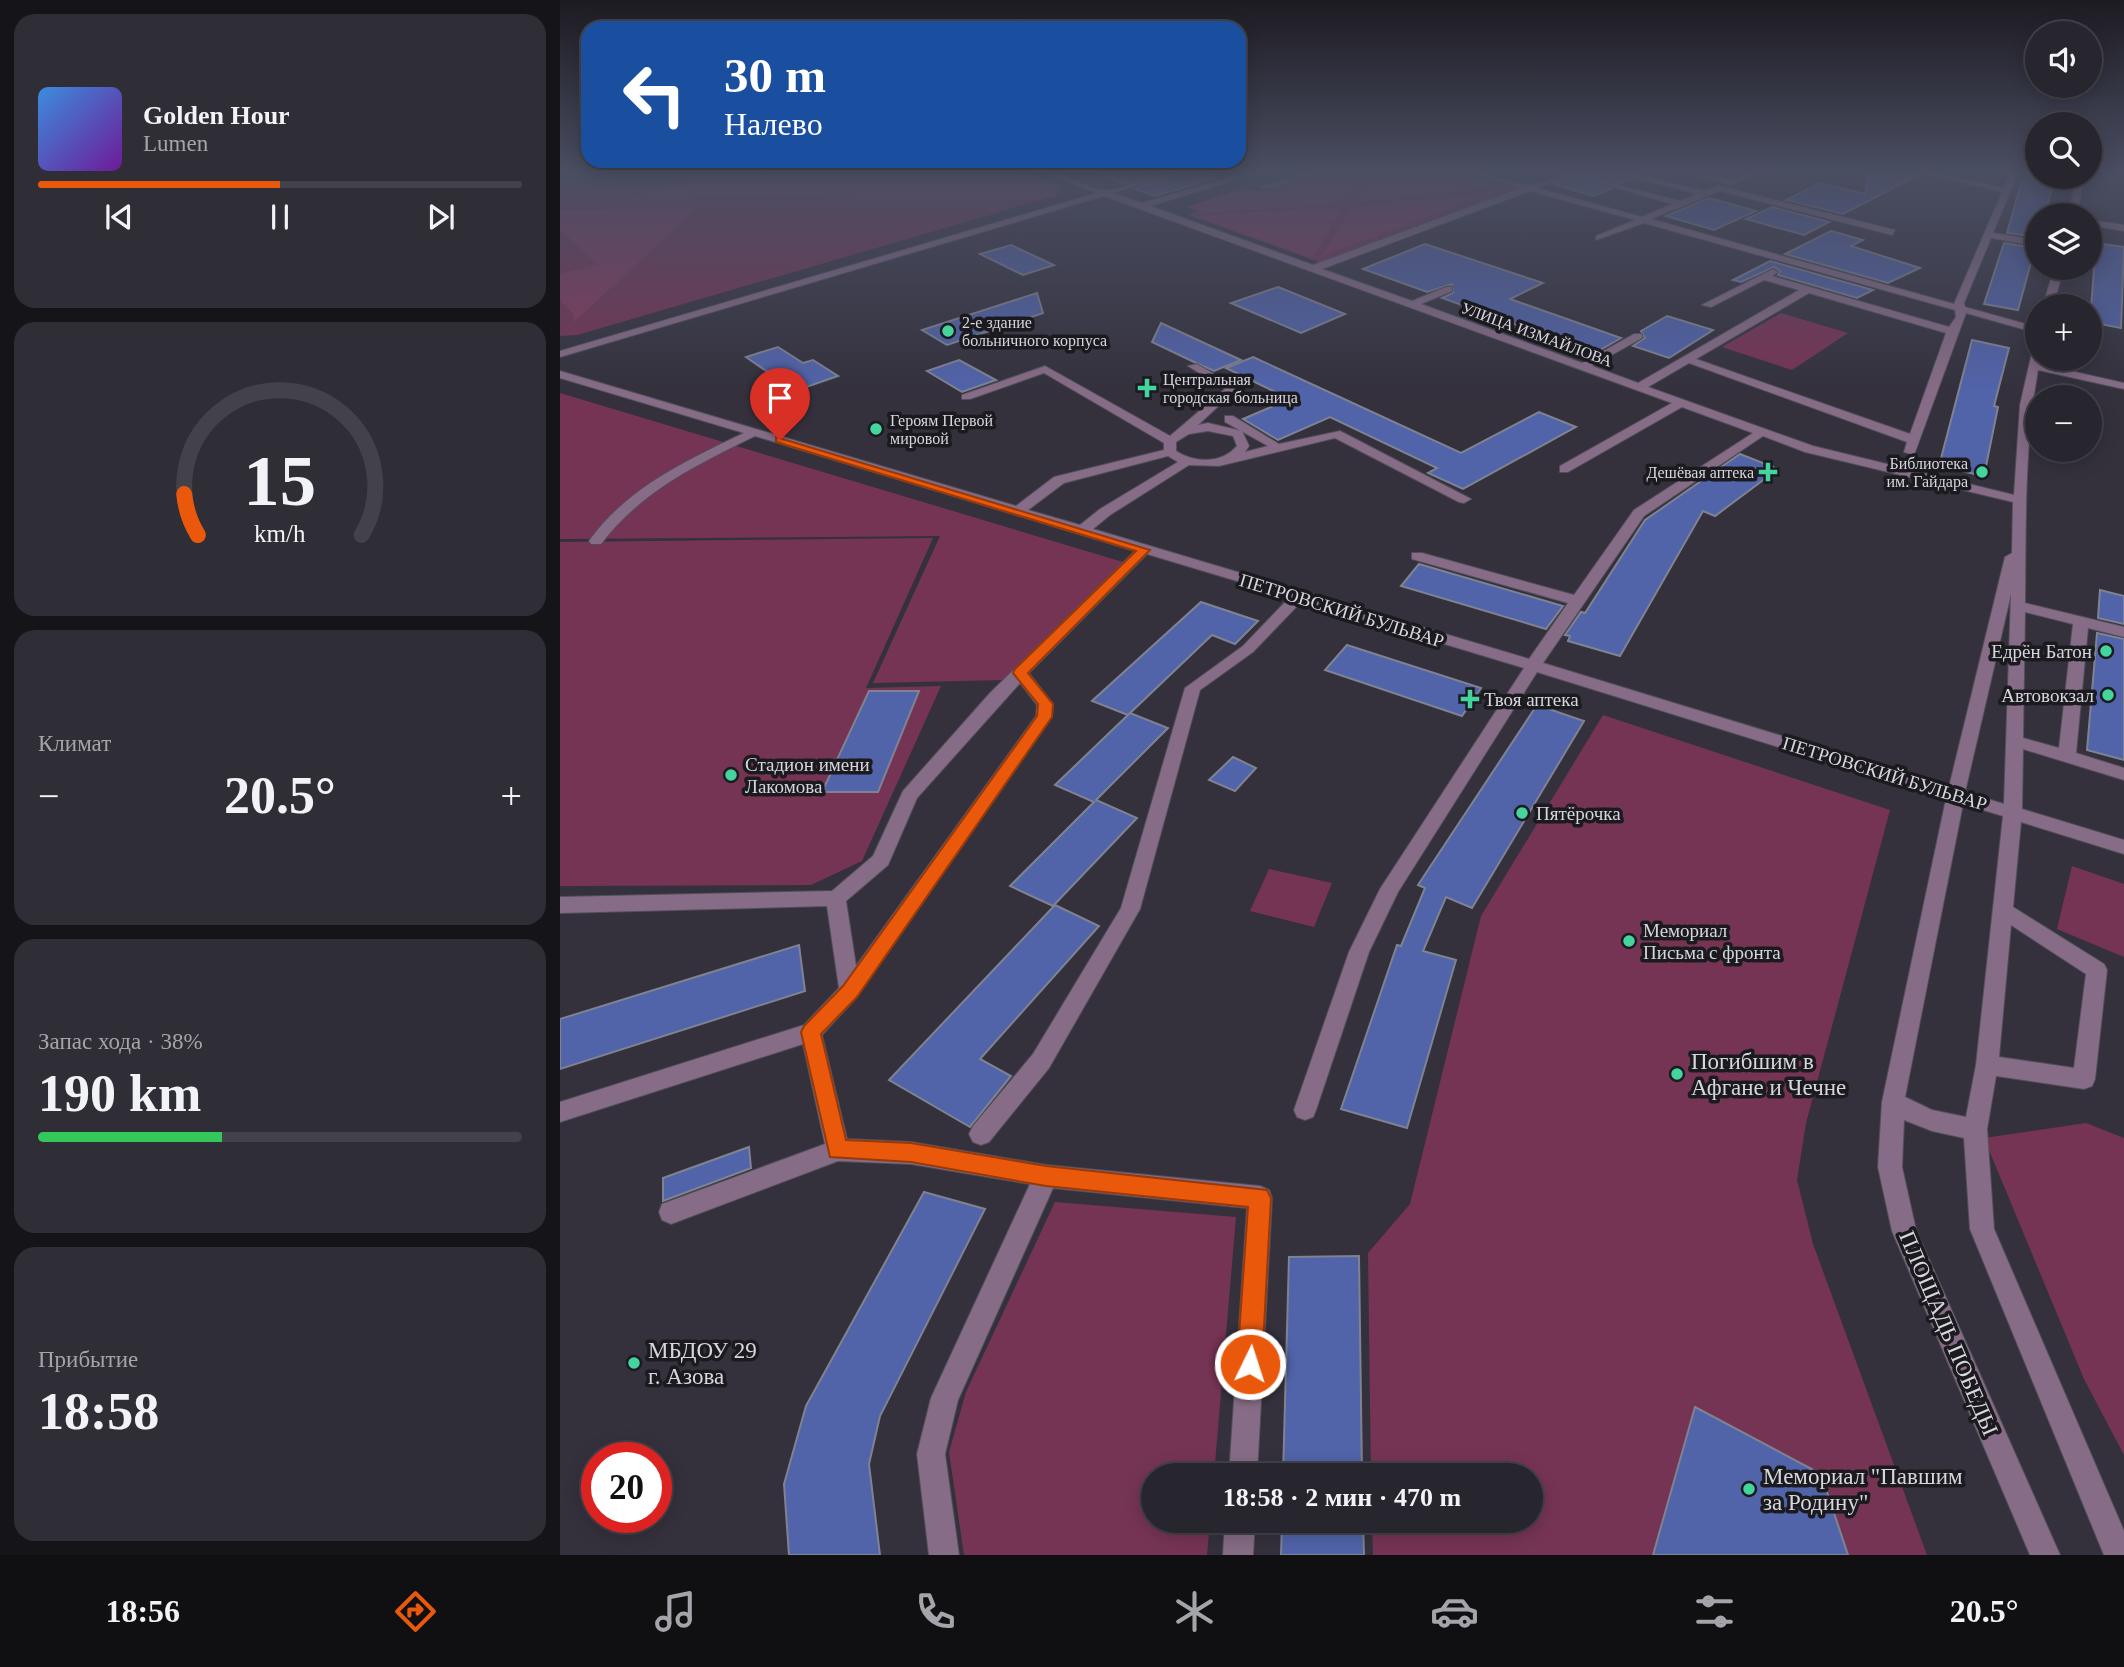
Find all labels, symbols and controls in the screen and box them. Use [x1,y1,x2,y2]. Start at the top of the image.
map controls [2025,21,2102,462]
button: sound [2025,21,2102,98]
text: 30 m [724,48,826,103]
icon: left [609,49,700,140]
text: Golden Hour [143,101,290,130]
text: Налево [724,106,823,142]
button: search [2025,112,2102,189]
text: Lumen [143,131,208,156]
icon: previous [100,198,138,236]
icon: pause [261,198,299,236]
icon: next [422,198,460,236]
button: layers [2025,203,2102,280]
button: + [2025,294,2102,371]
street label: УЛИЦА ИЗМАЙЛОВА [1459,298,1615,371]
place label: 2-е здание больничного корпуса [962,314,1107,350]
marker: 2-е здание больничного корпуса [940,323,956,339]
pin [750,368,810,440]
place label: Центральная городская больница [1163,371,1298,407]
marker: Центральная городская больница [1137,378,1157,398]
icon: arrive [761,379,799,417]
button: − [2025,385,2102,462]
place label: Героям Первой мировой [890,412,993,448]
marker: Героям Первой мировой [868,421,884,437]
text: 15 [244,441,316,522]
place label: Библиотека им. Гайдара [1886,455,1968,491]
place label: Дешёвая аптека [1646,464,1754,482]
marker: Дешёвая аптека [1760,464,1776,480]
marker: Библиотека им. Гайдара [1974,464,1990,480]
text: km/h [254,520,306,547]
street label: ПЕТРОВСКИЙ БУЛЬВАР [1237,569,1447,652]
place label: Едрён Батон [1991,641,2092,662]
marker: Едрён Батон [2098,643,2114,659]
place label: Автовокзал [2001,685,2095,706]
marker: Автовокзал [2100,687,2116,703]
place label: Твоя аптека [1484,689,1579,710]
marker: Твоя аптека [1462,691,1478,707]
text: Климат [38,731,111,756]
street label: ПЕТРОВСКИЙ БУЛЬВАР [1780,732,1990,815]
place label: Стадион имени Лакомова [745,754,870,797]
text: 20.5° [224,767,336,824]
marker: Стадион имени Лакомова [723,767,739,783]
text: − [38,775,59,817]
text: + [501,775,522,817]
place label: Пятёрочка [1536,803,1621,824]
marker: Пятёрочка [1514,805,1530,821]
place label: Мемориал Письма с фронта [1643,920,1781,963]
marker: Мемориал Письма с фронта [1621,933,1637,949]
text: Запас хода · 38% [38,1029,203,1054]
place label: Погибшим в Афгане и Чечне [1691,1049,1846,1100]
text: 190 km [38,1065,201,1122]
marker: Погибшим в Афгане и Чечне [1669,1066,1685,1082]
street label: ПЛОЩАДЬ ПОБЕДЫ [1894,1227,2003,1439]
position arrow [1213,1327,1287,1401]
place label: МБДОУ 29 г. Азова [648,1338,757,1389]
text: Прибытие [38,1347,138,1372]
marker: МБДОУ 29 г. Азова [626,1355,642,1371]
text: 18:58 [38,1383,159,1440]
speed limit sign: 20 [581,1442,672,1533]
place label: Мемориал "Павшим за Родину" [1763,1464,1963,1515]
marker: Мемориал "Павшим за Родину" [1741,1481,1757,1497]
text: 18:58 · 2 мин · 470 m [1223,1483,1461,1512]
icon: directions [391,1587,440,1636]
icon: music [651,1587,700,1636]
icon: phone [911,1587,960,1636]
icon: climate [1170,1587,1219,1636]
icon: car [1430,1587,1479,1636]
icon: filters [1690,1587,1739,1636]
text: 18:56 [105,1593,180,1629]
text: 20.5° [1950,1593,2019,1629]

